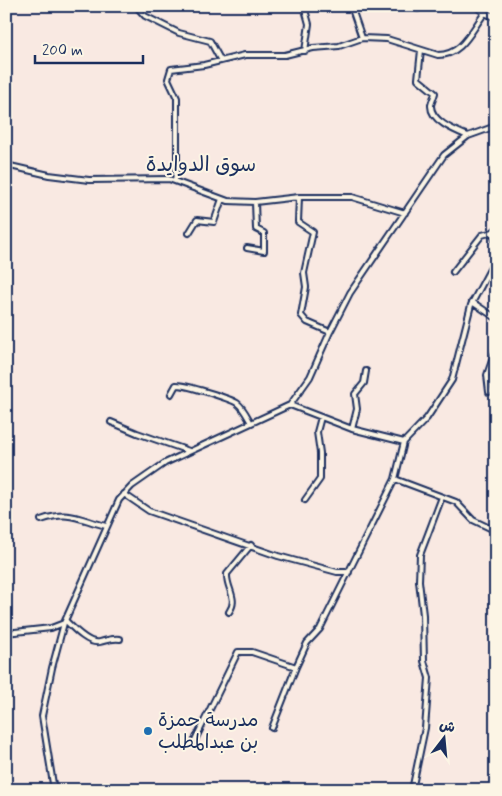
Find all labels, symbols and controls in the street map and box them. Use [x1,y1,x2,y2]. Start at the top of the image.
scale bar [35,32,142,64]
text: 200 m [42,41,83,61]
district label: سوق الدوايدة [146,151,256,179]
place label: مدرسة حمزة بن عبدالمطلب [158,708,258,755]
north arrow [420,714,470,764]
text: ش [437,716,457,737]
marker: مدرسة حمزة بن عبدالمطلب [142,725,154,737]

